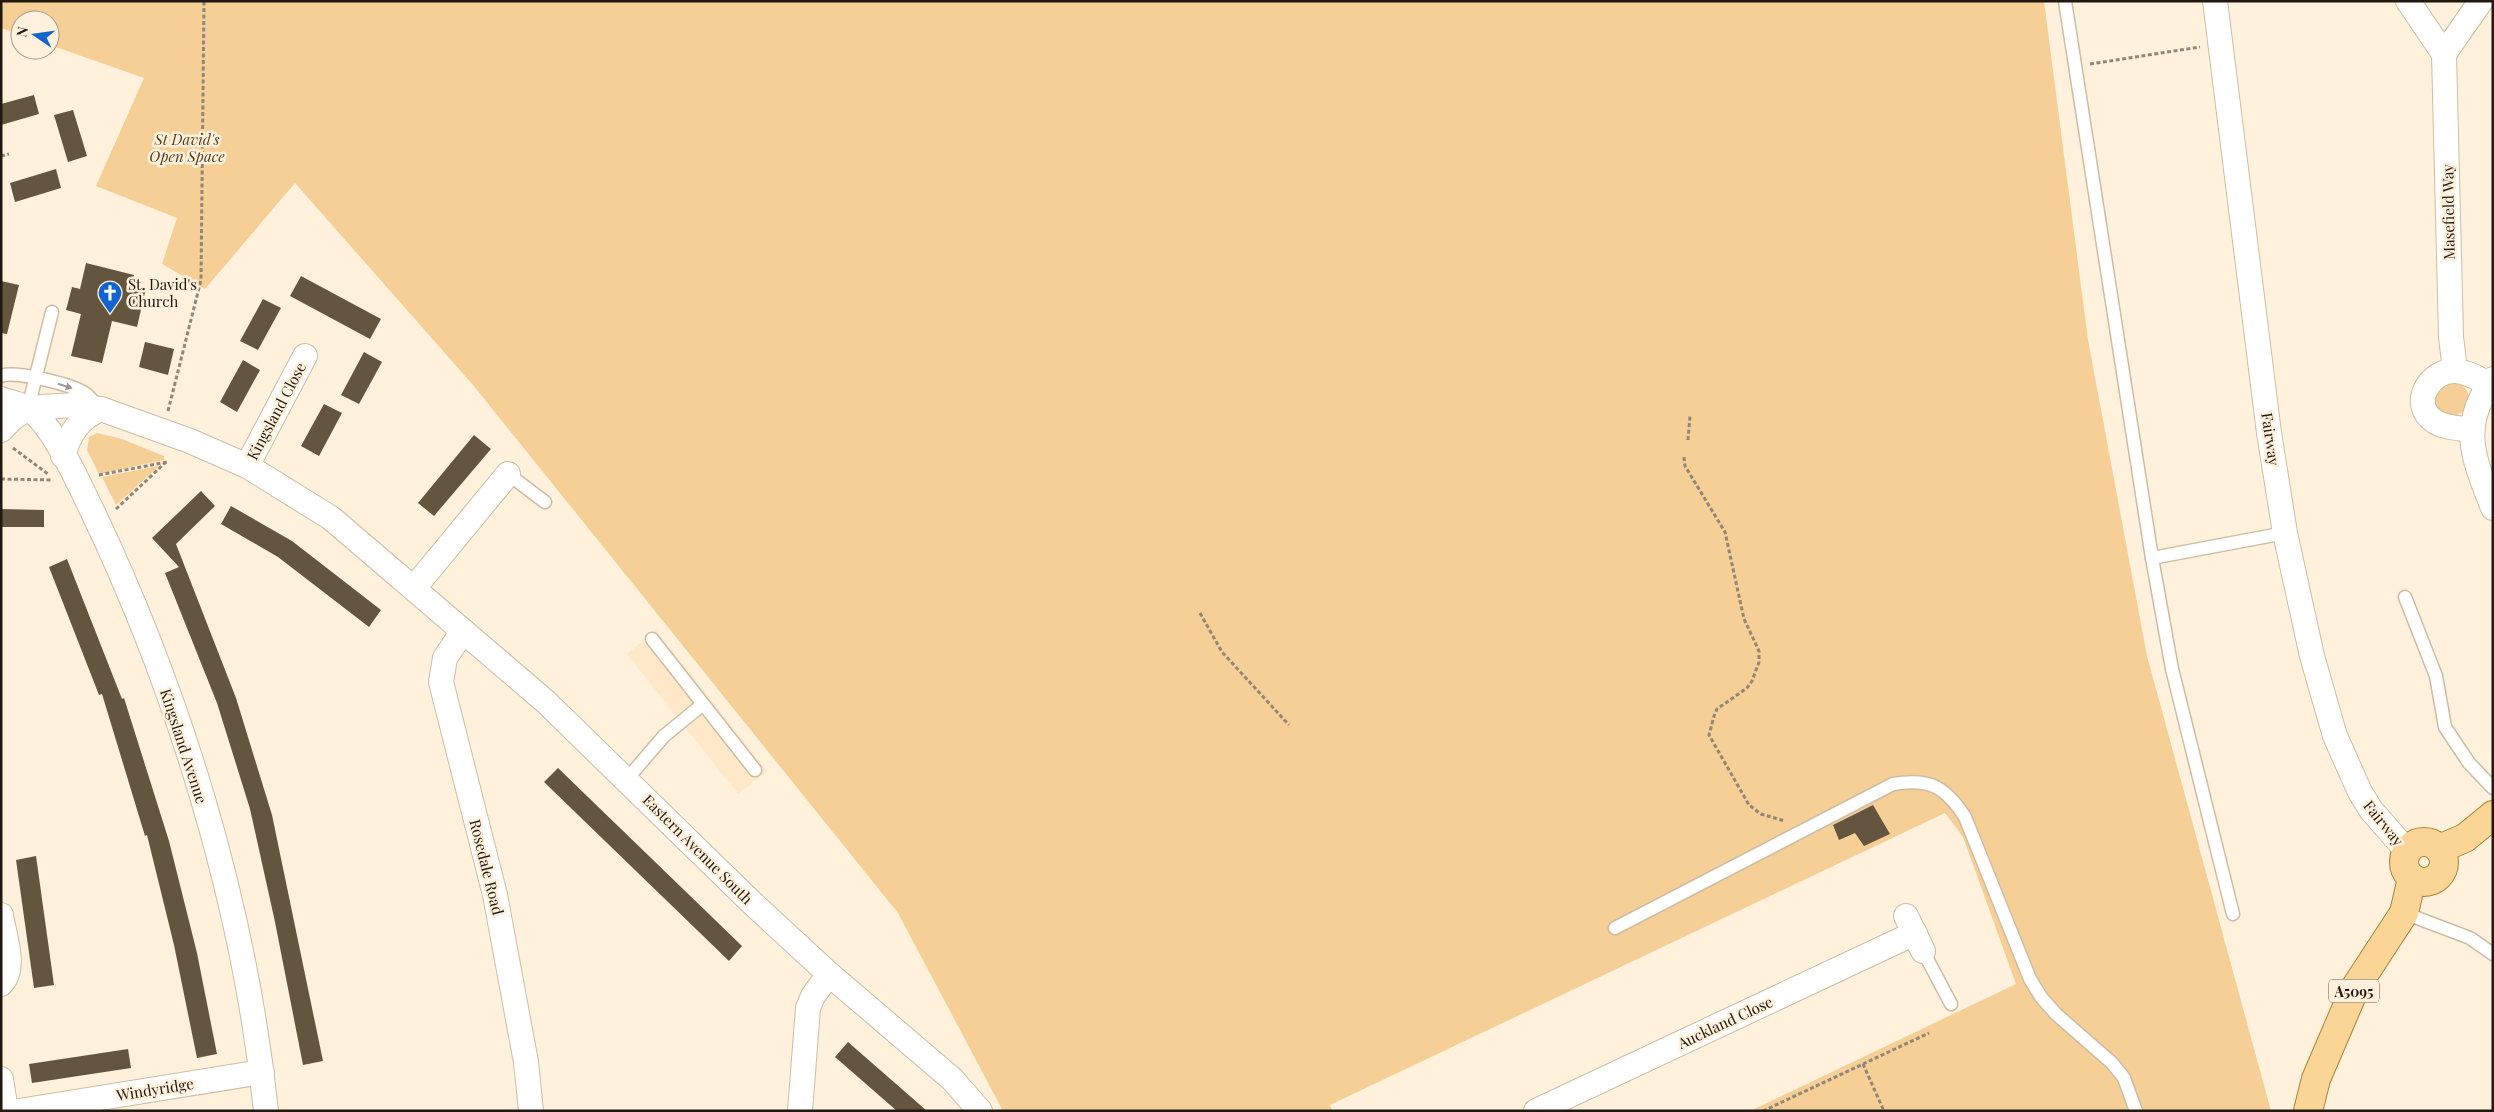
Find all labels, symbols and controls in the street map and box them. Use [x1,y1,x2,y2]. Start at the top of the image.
north arrow [10,10,60,60]
text: N [11,25,32,39]
park label: St David's Open Space [149,129,225,166]
street label: Masefield Way [2437,164,2459,260]
place label: St. David's Church [128,274,197,311]
church icon: St. David's Church [97,280,123,314]
street label: Kingsland Close [242,359,310,463]
one-way arrow [58,383,73,391]
street label: Fairway [2257,411,2285,467]
street label: Kingsland Avenue [156,686,212,806]
street label: Eastern Avenue South [639,790,757,908]
street label: Fairway [2359,796,2409,850]
street label: Rosedale Road [465,817,509,917]
road number: A5095 [2329,979,2379,1002]
street label: Auckland Close [1673,991,1776,1053]
street label: Windyridge [114,1073,195,1105]

